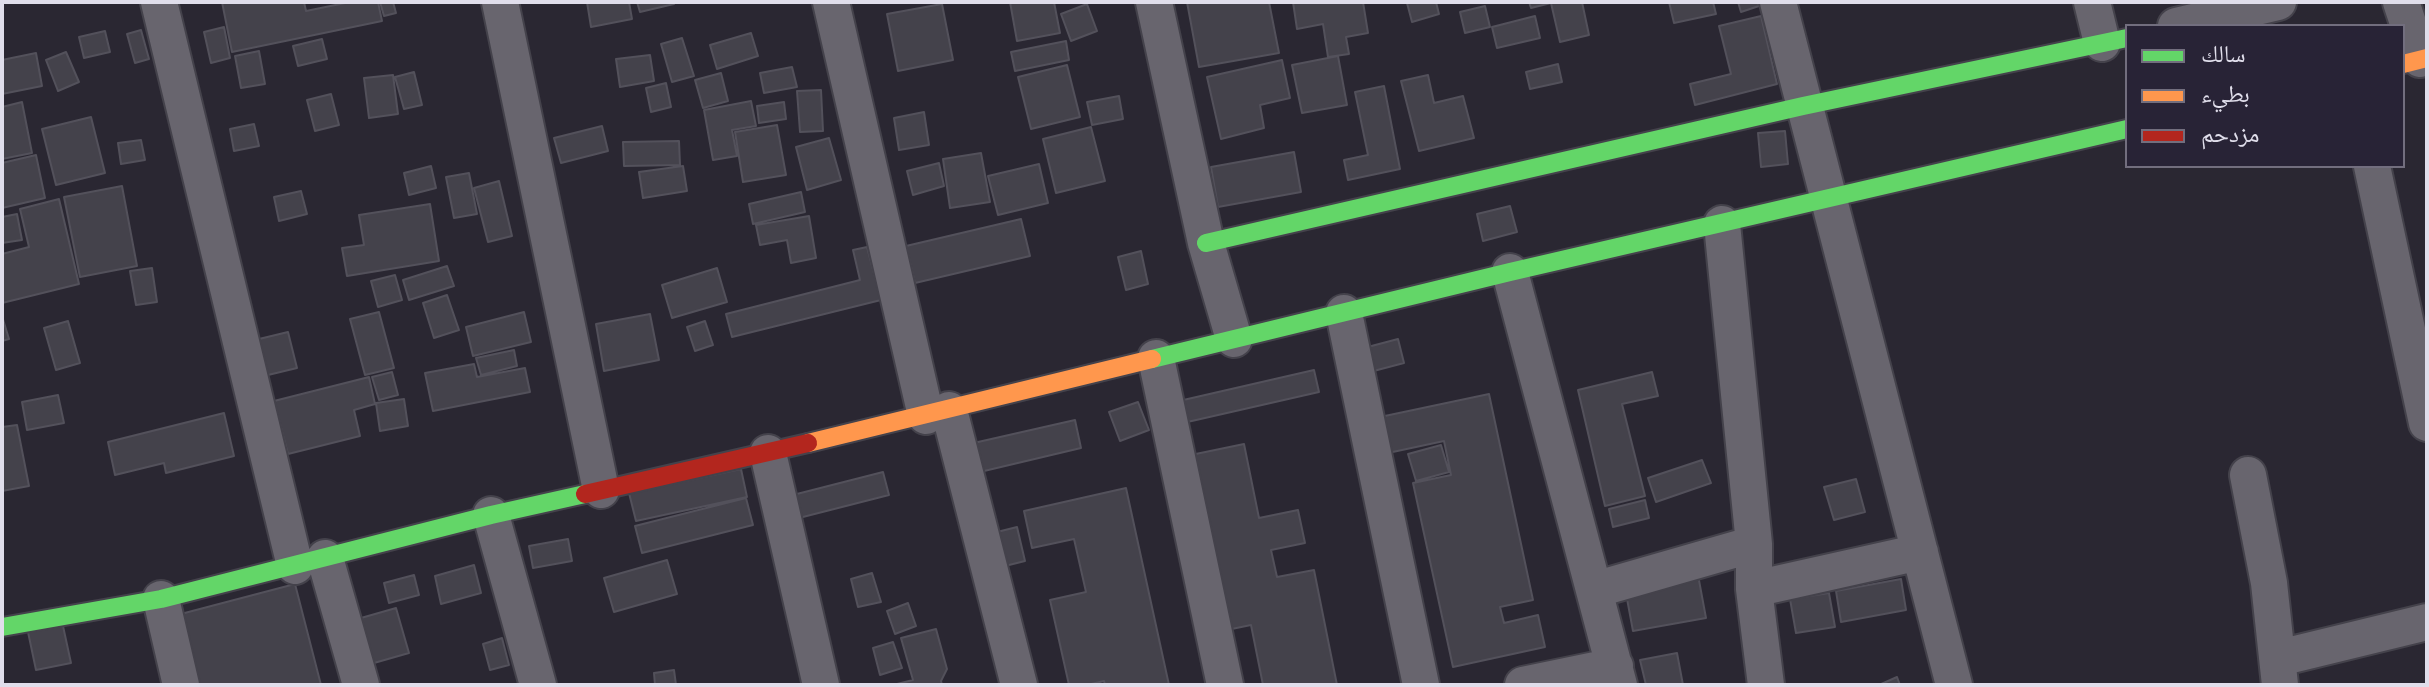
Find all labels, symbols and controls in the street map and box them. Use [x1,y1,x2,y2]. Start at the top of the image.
legend [2125,24,2405,168]
text: سالك [2201,39,2246,68]
text: بطيء [2201,79,2250,108]
text: مزدحم [2201,119,2260,148]

